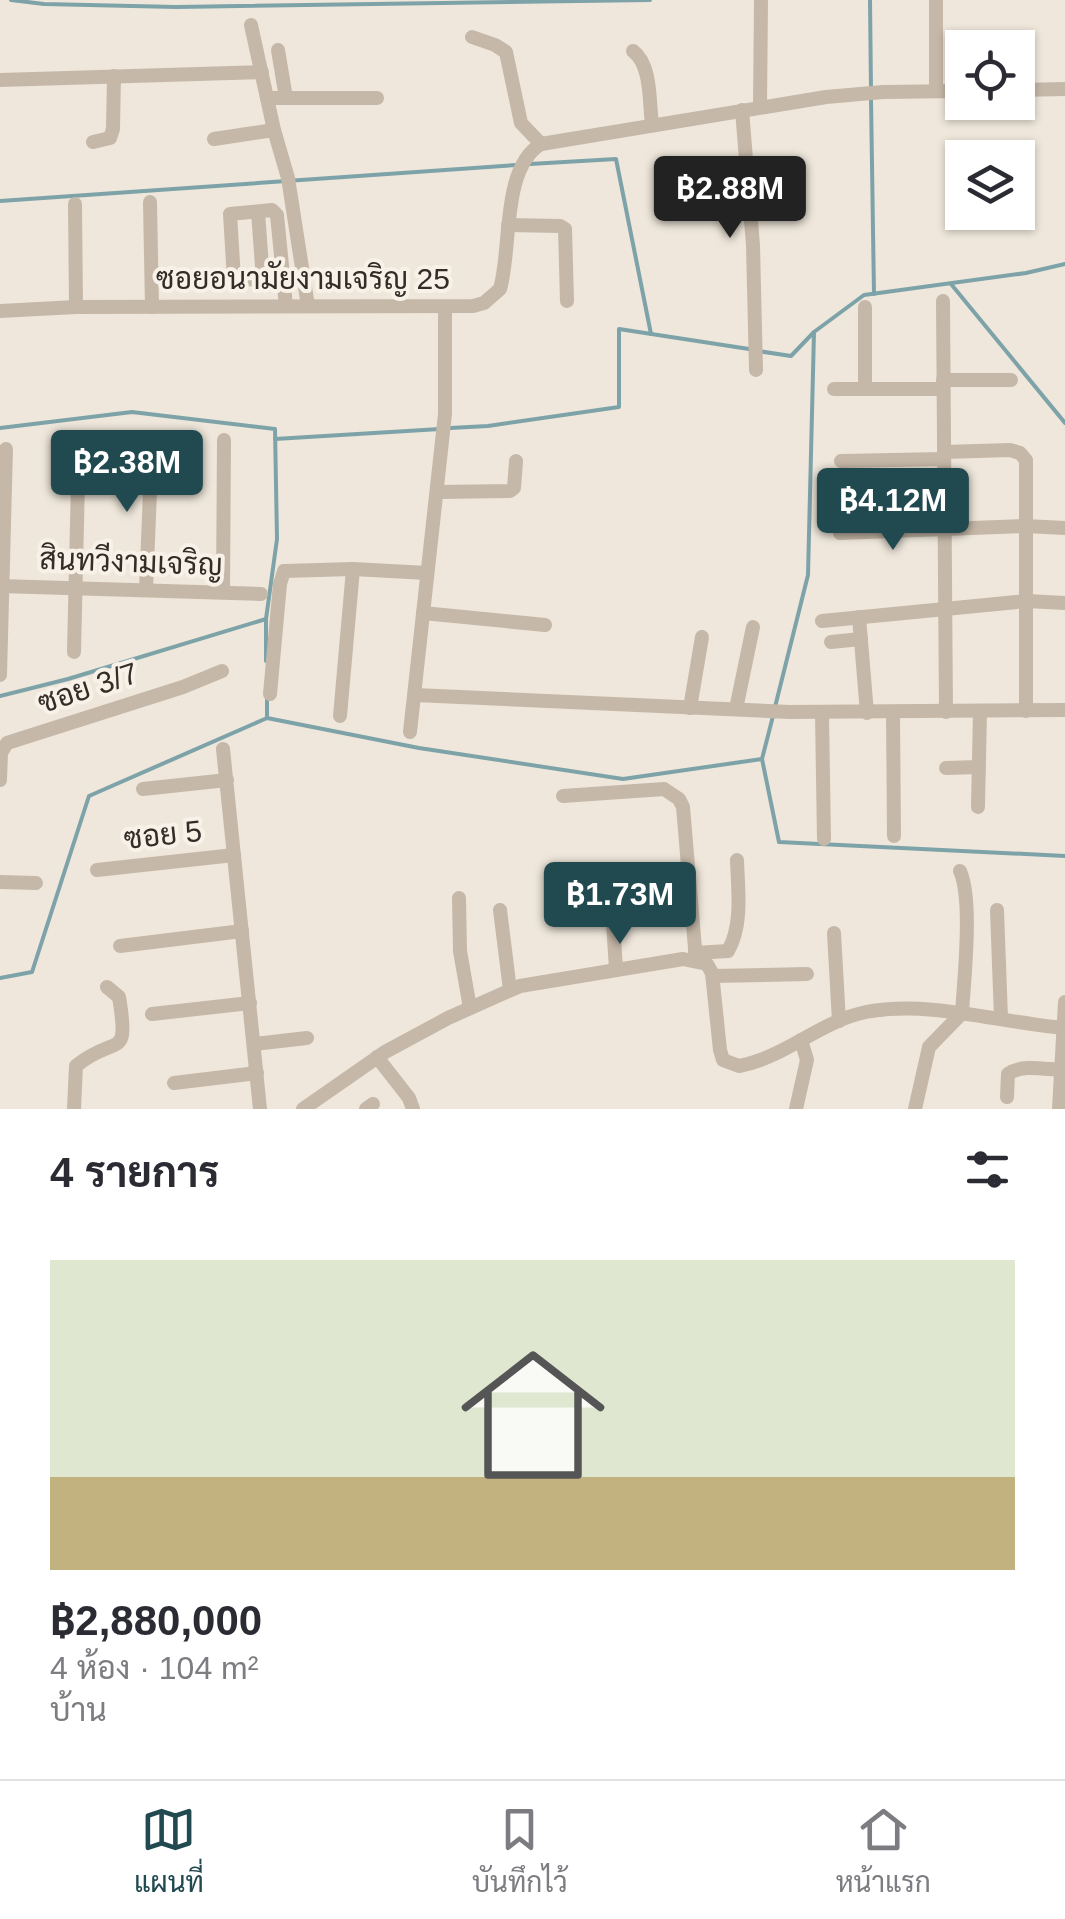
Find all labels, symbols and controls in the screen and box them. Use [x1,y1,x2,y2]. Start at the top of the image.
map controls [945,30,1035,230]
button: locate [945,30,1035,120]
button: layers [945,140,1035,230]
pin: ฿2.88M [649,156,811,241]
text: ฿2.88M [676,170,784,206]
street label: ซอยอนามัยงามเจริญ 25 [156,260,450,297]
pin: ฿2.38M [46,430,208,515]
text: ฿2.38M [73,444,181,480]
pin: ฿4.12M [812,468,974,553]
text: ฿4.12M [839,482,947,518]
street label: สินทวีงามเจริญ [39,540,223,583]
street label: ซอย 3/7 [34,656,142,719]
street label: ซอย 5 [122,814,204,855]
pin: ฿1.73M [539,862,701,947]
text: ฿1.73M [566,876,674,912]
icon: filters [960,1142,1015,1197]
text: 4 รายการ [50,1149,219,1196]
icon: home [443,1325,623,1505]
text: ฿2,880,000 [50,1597,262,1644]
text: 4 ห้อง · 104 m² [50,1650,258,1686]
text: บ้าน [50,1692,107,1728]
tab: แผนที่ [134,1802,204,1899]
tab: บันทึกไว้ [472,1802,568,1899]
tab: หน้าแรก [836,1802,931,1899]

